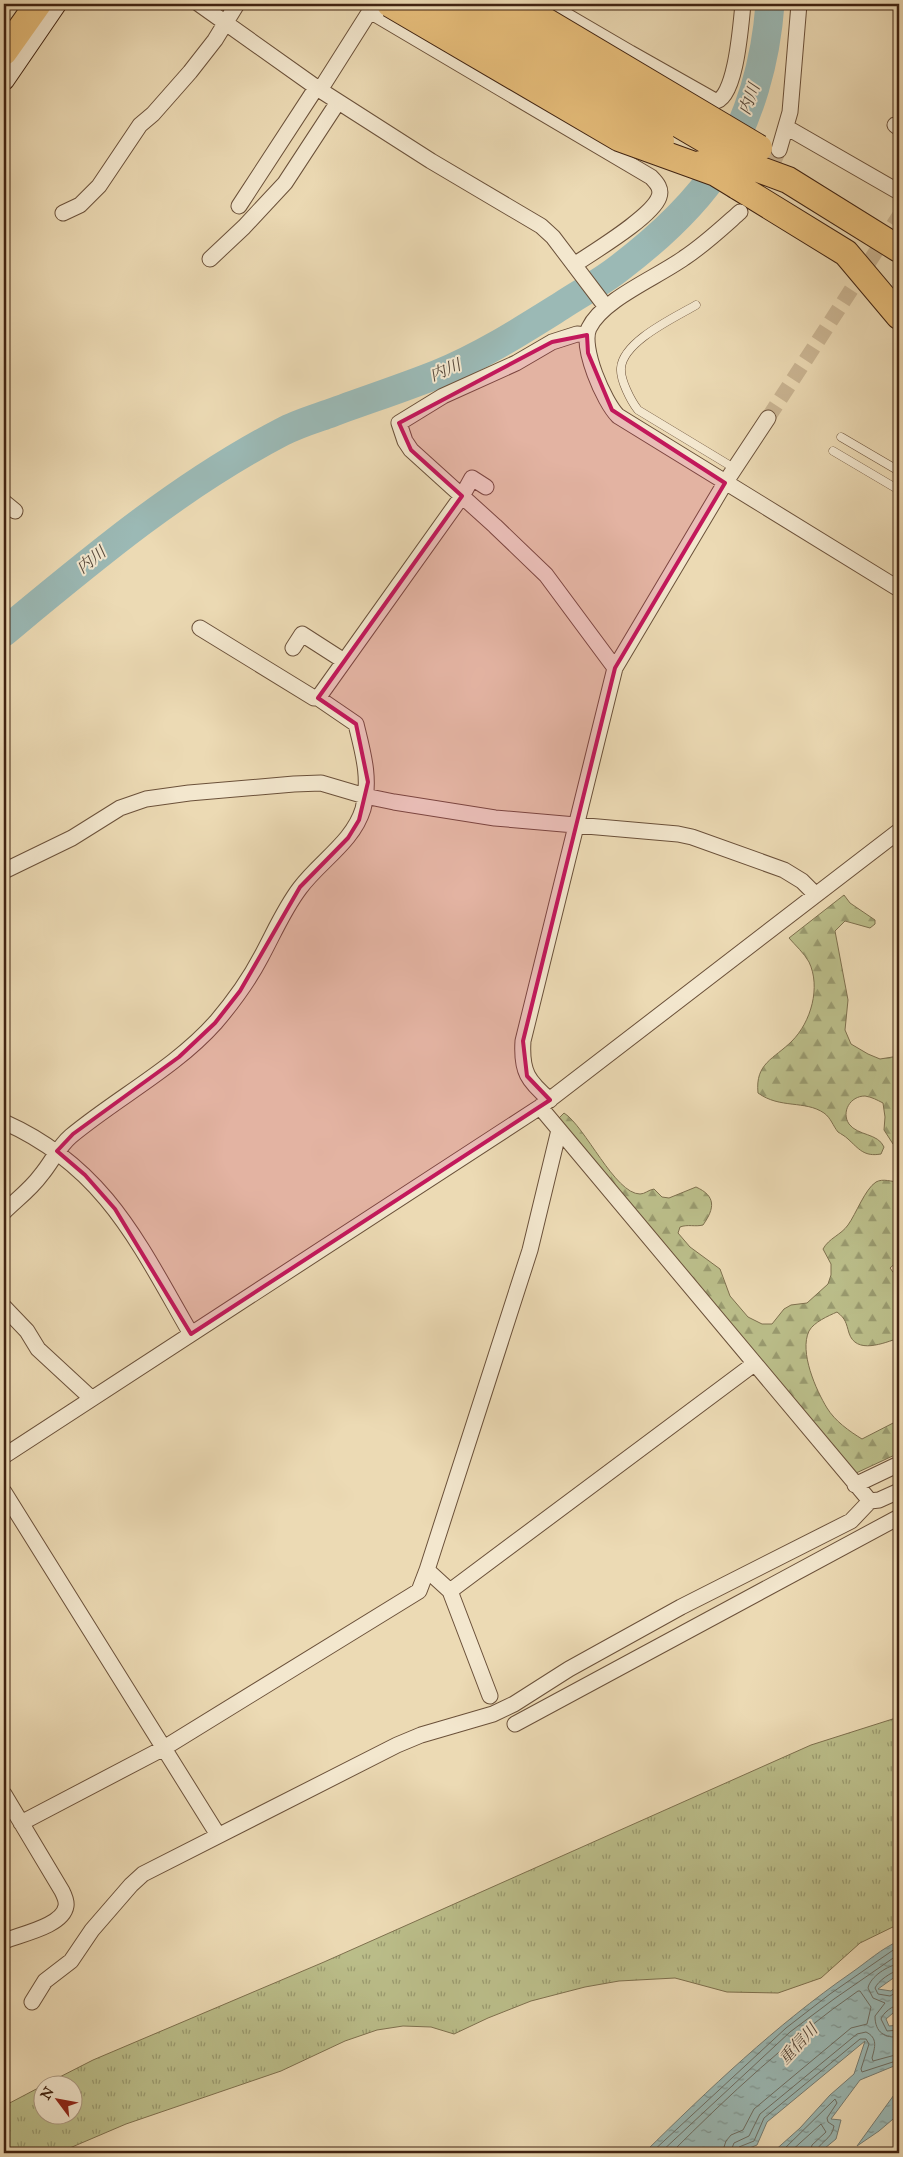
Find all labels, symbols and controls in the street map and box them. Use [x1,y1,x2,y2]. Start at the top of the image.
water label: 内川 [735,79,764,117]
water label: 内川 [427,354,465,385]
water label: 内川 [73,541,111,577]
water label: 重信川 [775,2019,823,2068]
north arrow [32,2074,82,2124]
text: N [37,2084,58,2103]

